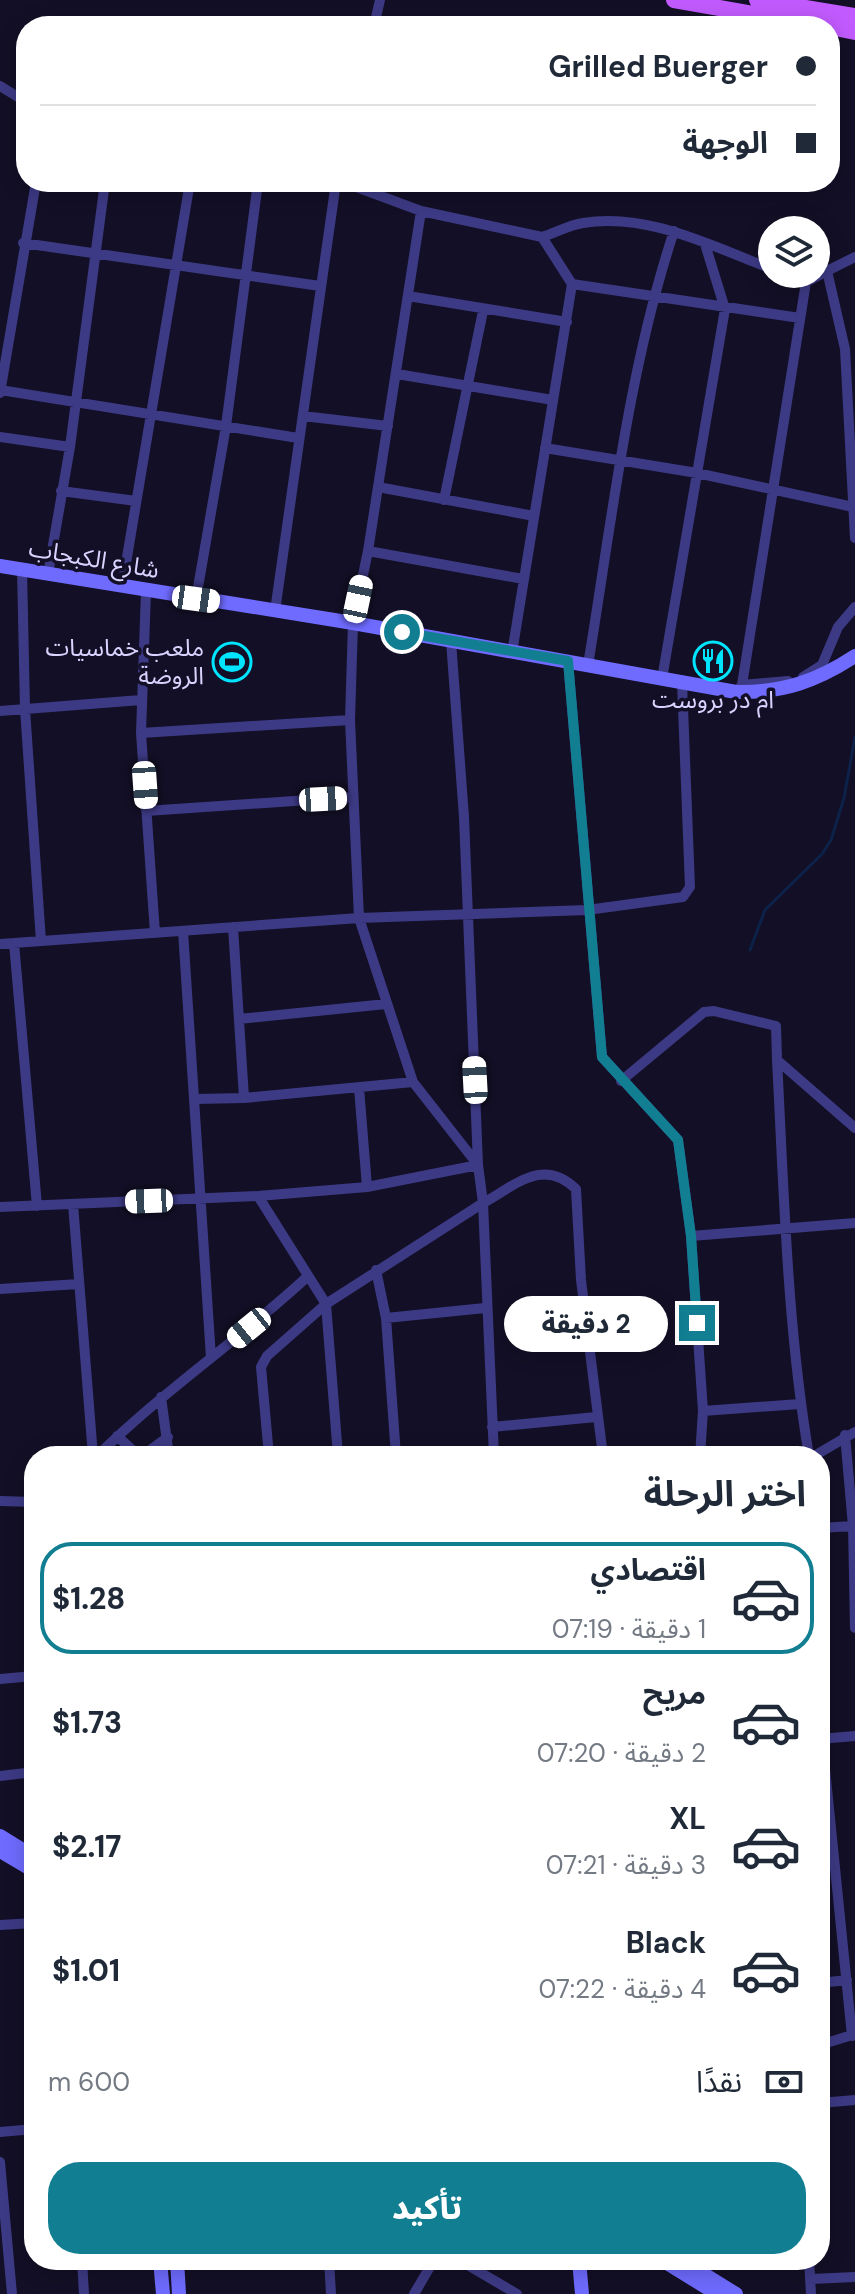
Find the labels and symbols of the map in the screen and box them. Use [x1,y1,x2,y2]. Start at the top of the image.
street label: شارع الكبجاب [26,532,162,587]
car [341,573,375,625]
car [171,584,221,614]
route start [384,614,420,650]
place label: ملعب خماسيات الروضة [46,632,204,691]
restaurant icon: ام در بروست [692,640,734,682]
sports icon: ملعب خماسيات الروضة [211,641,253,683]
place label: ام در بروست [652,684,774,718]
car [131,760,159,810]
car [298,786,348,812]
car [462,1055,488,1105]
car [125,1188,173,1214]
callout: 2 دقيقة [505,1295,669,1351]
car [223,1304,275,1352]
route end [679,1305,715,1341]

